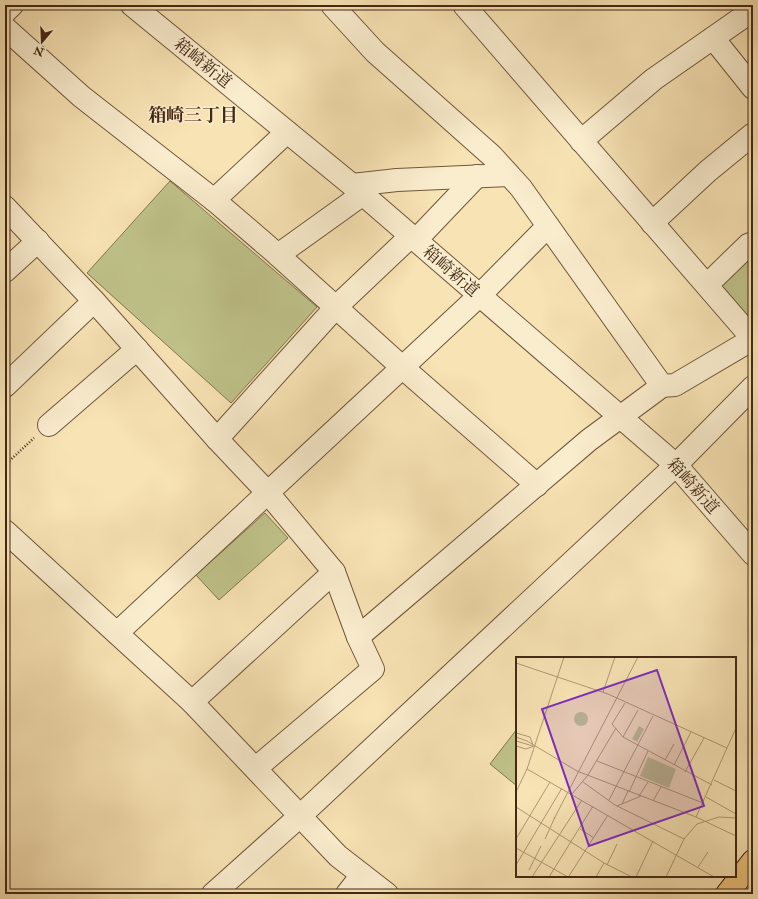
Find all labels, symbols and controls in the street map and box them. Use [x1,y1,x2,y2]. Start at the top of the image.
north arrow [22,22,62,62]
street label: 箱崎新道 [170,33,236,93]
text: N [31,43,47,59]
district label: 箱崎三丁目 [148,104,238,127]
street label: 箱崎新道 [418,241,484,301]
street label: 箱崎新道 [662,454,724,518]
inset map [516,657,736,877]

